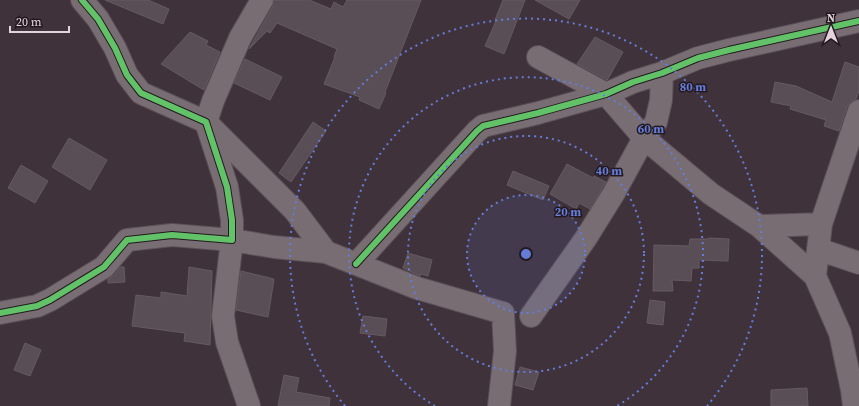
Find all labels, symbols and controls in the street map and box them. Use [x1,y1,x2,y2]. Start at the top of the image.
scale bar [10,8,69,34]
north arrow [811,8,851,48]
text: N [827,11,835,26]
text: 20 m [16,14,42,30]
text: 80 m [680,79,706,95]
text: 60 m [638,121,664,137]
text: 40 m [596,163,622,179]
text: 20 m [555,204,581,220]
centre of rings [519,247,533,261]

